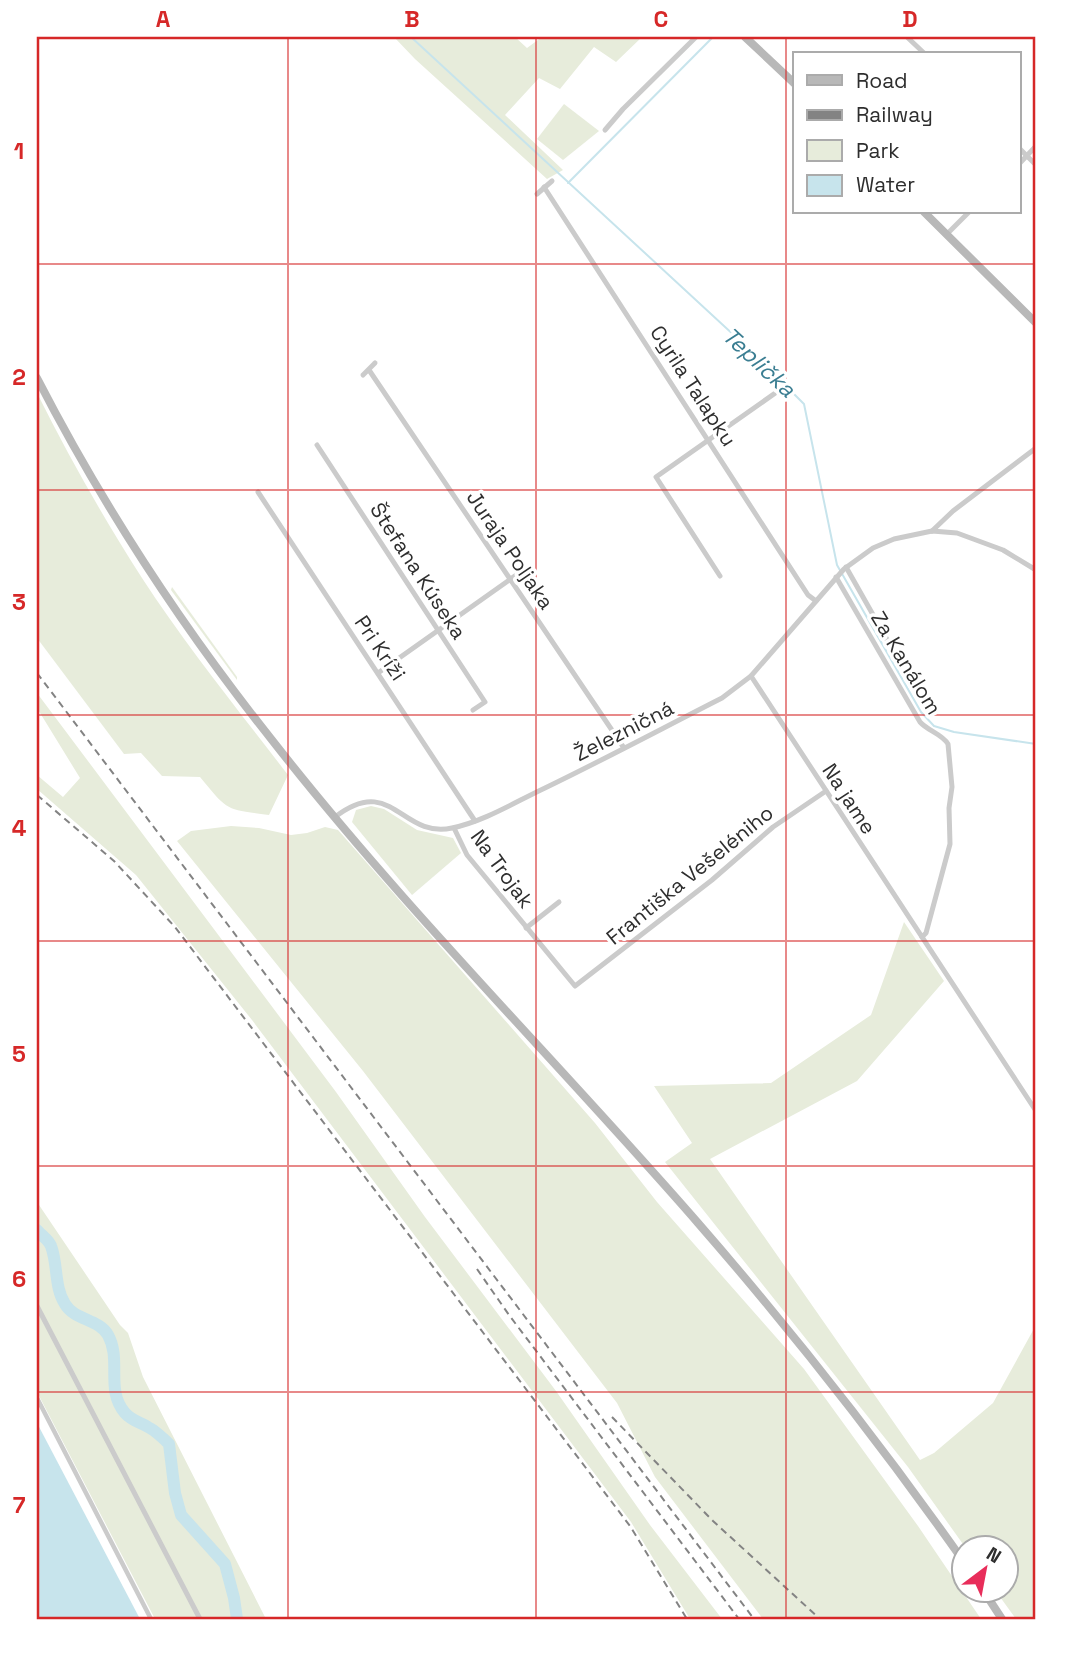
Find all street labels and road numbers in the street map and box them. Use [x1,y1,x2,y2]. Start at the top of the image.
street label: Cyrila Talapku [644,320,743,451]
street label: Juraja Poljaka [461,485,560,614]
street label: Štefana Kúseka [364,497,473,644]
street label: Za Kanálom [865,606,948,719]
street label: Pri Kríži [349,610,412,686]
street label: Železničná [570,694,678,767]
street label: Na jame [817,758,882,839]
street label: Františka Vešeléniho [601,799,779,950]
street label: Na Trojak [465,824,540,913]

